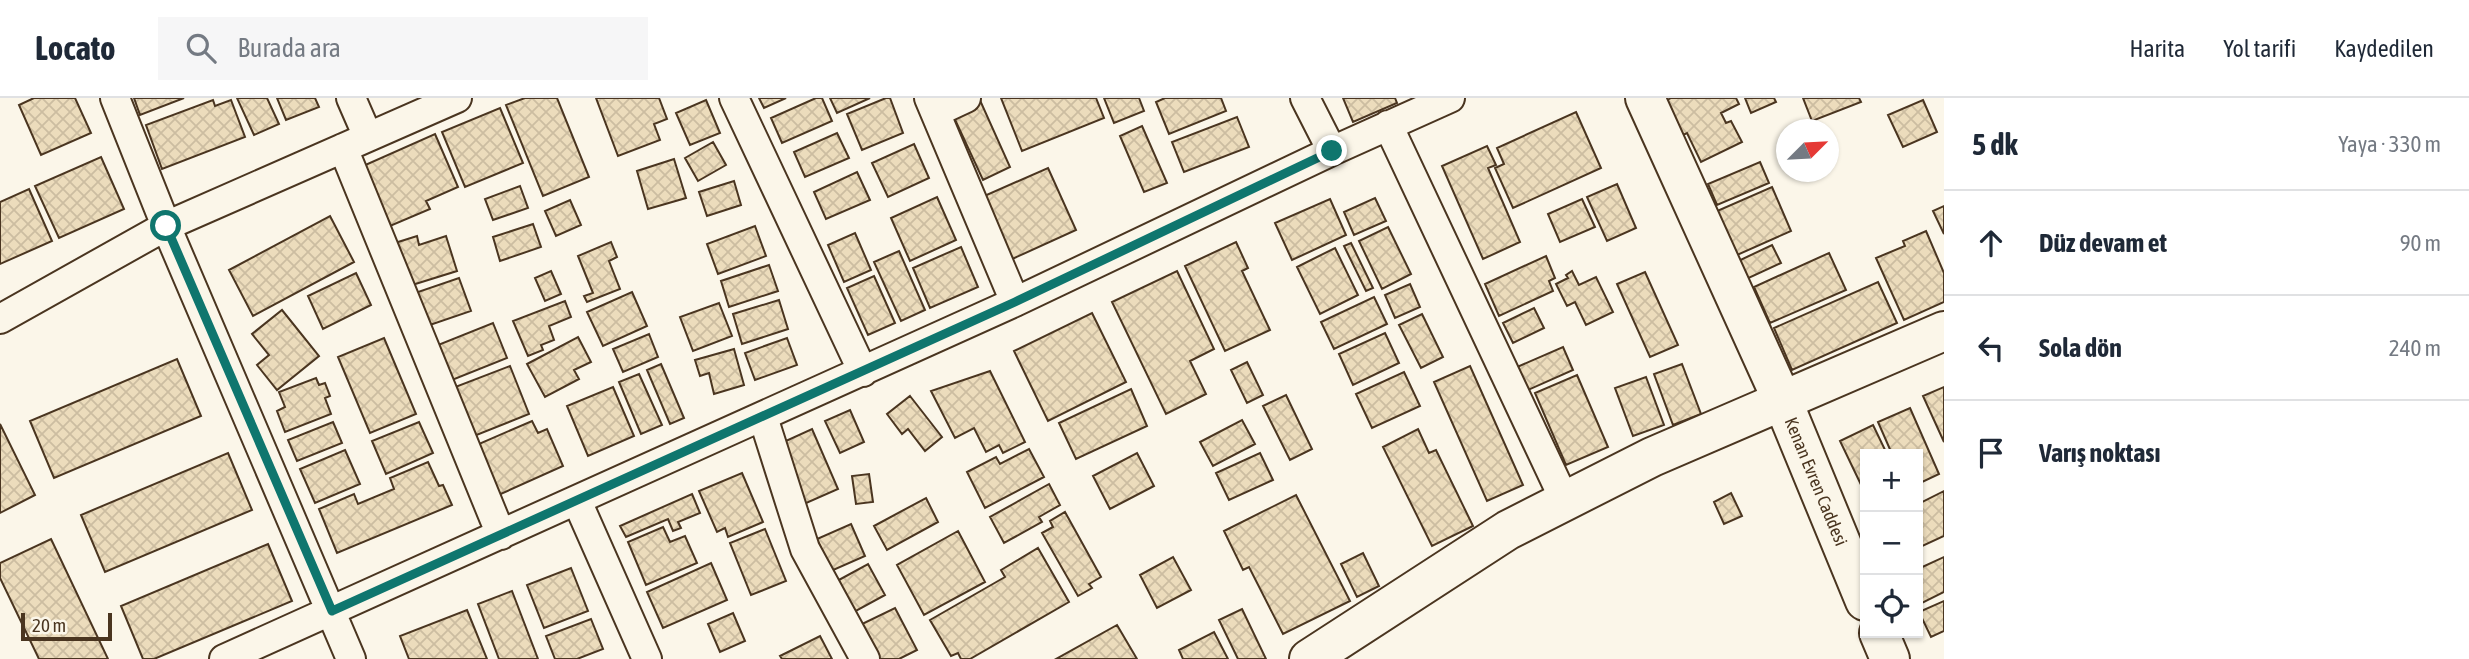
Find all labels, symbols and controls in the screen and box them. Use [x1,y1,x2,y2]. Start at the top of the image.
search box [158,17,648,80]
text: Locato [35,29,116,67]
icon: search [182,29,220,67]
text: Burada ara [238,33,341,63]
text: Harita [2129,35,2185,62]
text: Yol tarifi [2223,35,2296,62]
text: Kaydedilen [2334,35,2434,62]
north arrow [1776,119,1839,182]
text: 5 dk [1972,127,2018,161]
text: Yaya · 330 m [2338,131,2441,157]
route end [1316,135,1347,166]
route start [150,210,181,241]
icon: ahead [1972,224,2010,262]
text: Düz devam et [2039,228,2167,258]
text: 90 m [2400,230,2441,256]
icon: left [1972,329,2010,367]
text: Sola dön [2039,333,2122,363]
text: 240 m [2389,335,2441,361]
street label: Kenan Evren Caddesi [1780,414,1852,549]
icon: arrive [1972,434,2010,472]
text: Varış noktası [2039,438,2160,468]
map controls [1860,449,1923,638]
button: + [1860,449,1923,512]
button: − [1860,512,1923,575]
button: locate [1860,575,1923,638]
scale bar [21,610,112,642]
text: 20 m [32,614,66,636]

